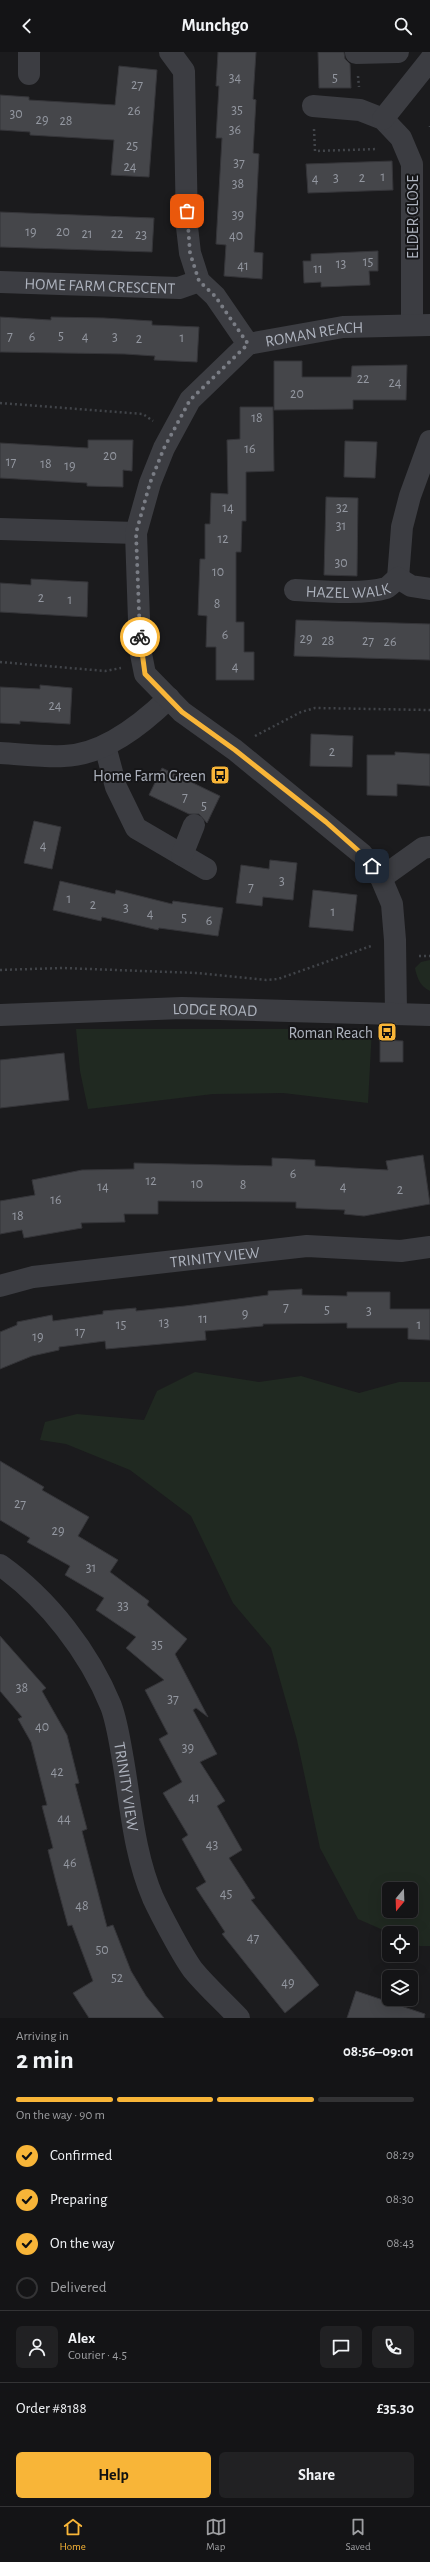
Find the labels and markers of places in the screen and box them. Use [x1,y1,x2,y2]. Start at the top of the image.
pin [170,194,204,228]
bus stop icon: Home Farm Green [209,764,231,786]
place label: Home Farm Green [93,768,206,784]
pin [355,849,389,883]
bus stop icon: Roman Reach [376,1021,398,1043]
place label: Roman Reach [289,1025,373,1041]

